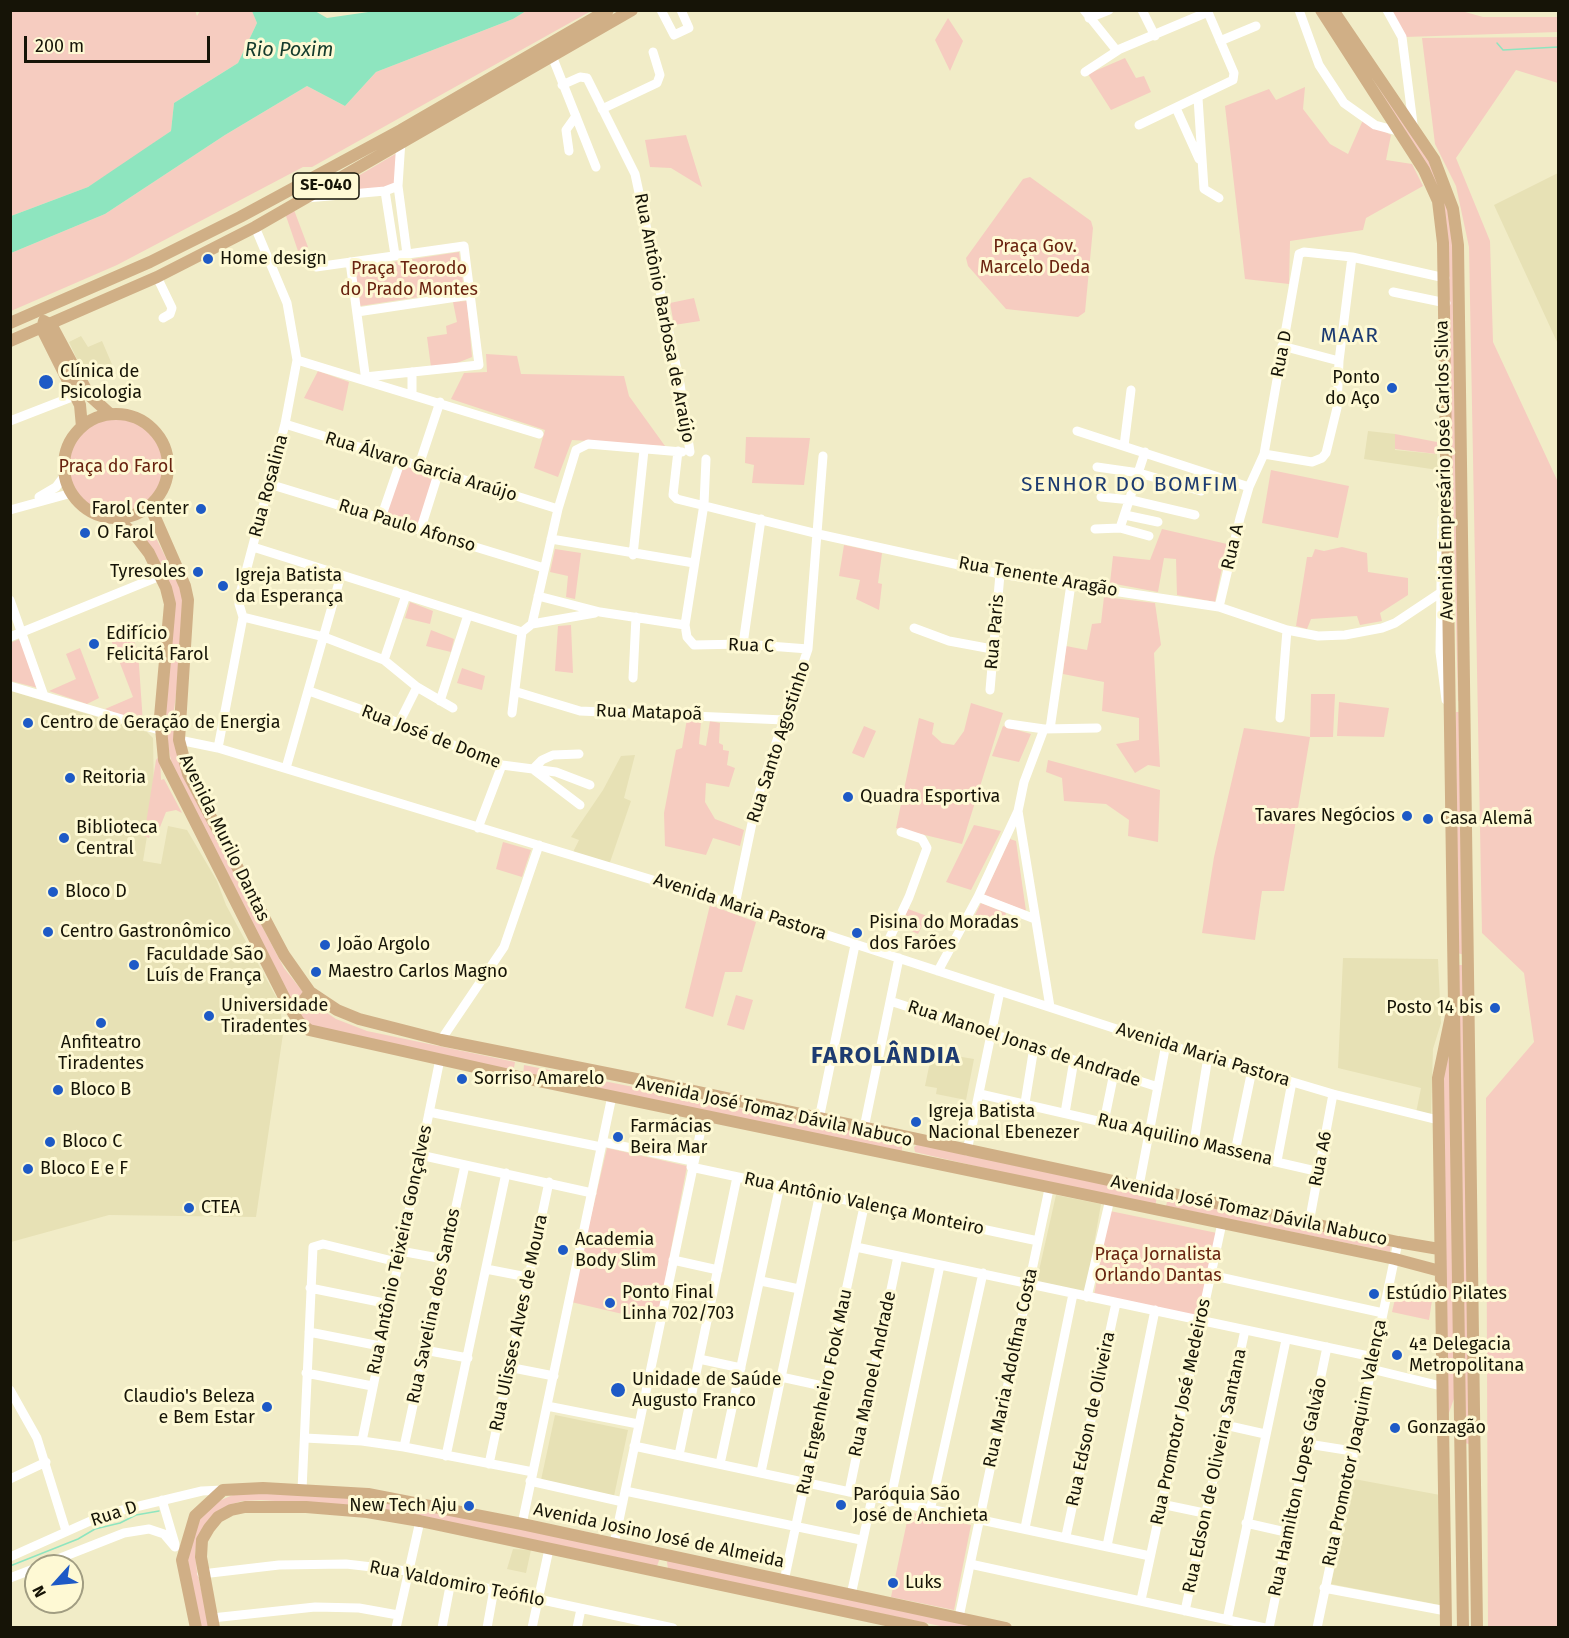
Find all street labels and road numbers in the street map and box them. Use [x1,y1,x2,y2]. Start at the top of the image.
road number: SE-040 [293,173,359,199]
street label: Rua Antônio Barbosa de Araújo [629,191,699,445]
street label: Avenida Empresário José Carlos Silva [1432,320,1458,620]
street label: Rua D [1267,329,1297,379]
street label: Rua Álvaro Garcia Araújo [322,427,520,507]
street label: Rua Rosalina [245,432,293,540]
street label: Rua Paulo Afonso [336,495,478,557]
street label: Rua A [1217,522,1249,572]
street label: Rua Tenente Aragão [957,552,1119,602]
street label: Rua Paris [981,593,1009,671]
street label: Rua C [728,634,774,658]
street label: Rua Santo Agostinho [743,658,815,826]
street label: Rua José de Dome [358,700,504,774]
street label: Rua Matapoã [595,700,703,726]
street label: Avenida Murilo Dantas [174,751,274,925]
street label: Avenida Maria Pastora [651,869,829,945]
street label: Rua Manoel Jonas de Andrade [905,996,1143,1092]
street label: Avenida Maria Pastora [1113,1018,1293,1092]
street label: Avenida José Tomaz Dávila Nabuco [634,1072,914,1152]
street label: Rua Aquilino Massena [1095,1109,1275,1171]
street label: Rua Antônio Teixeira Gonçalves [363,1123,437,1377]
street label: Rua A6 [1305,1130,1337,1188]
street label: Rua Antônio Valença Monteiro [742,1168,986,1240]
street label: Avenida José Tomaz Dávila Nabuco [1109,1171,1389,1251]
street label: Rua Savelina dos Santos [403,1206,465,1406]
street label: Rua Ulisses Alves de Moura [485,1212,553,1434]
street label: Rua Maria Adolfina Costa [979,1266,1043,1470]
street label: Rua Engenheiro Fook Mau [793,1287,857,1497]
street label: Rua Manoel Andrade [845,1289,901,1459]
street label: Rua Promotor José Medeiros [1146,1297,1216,1527]
street label: Rua Promotor Joaquim Valença [1318,1317,1392,1569]
street label: Rua Edson de Oliveira [1062,1330,1120,1508]
street label: Rua Edson de Oliveira Santana [1178,1347,1252,1595]
street label: Rua Hamilton Lopes Galvão [1264,1375,1332,1599]
street label: Rua D [88,1496,140,1532]
street label: Avenida Josino José de Almeida [532,1499,786,1573]
street label: Rua Valdomiro Teófilo [367,1556,547,1612]

